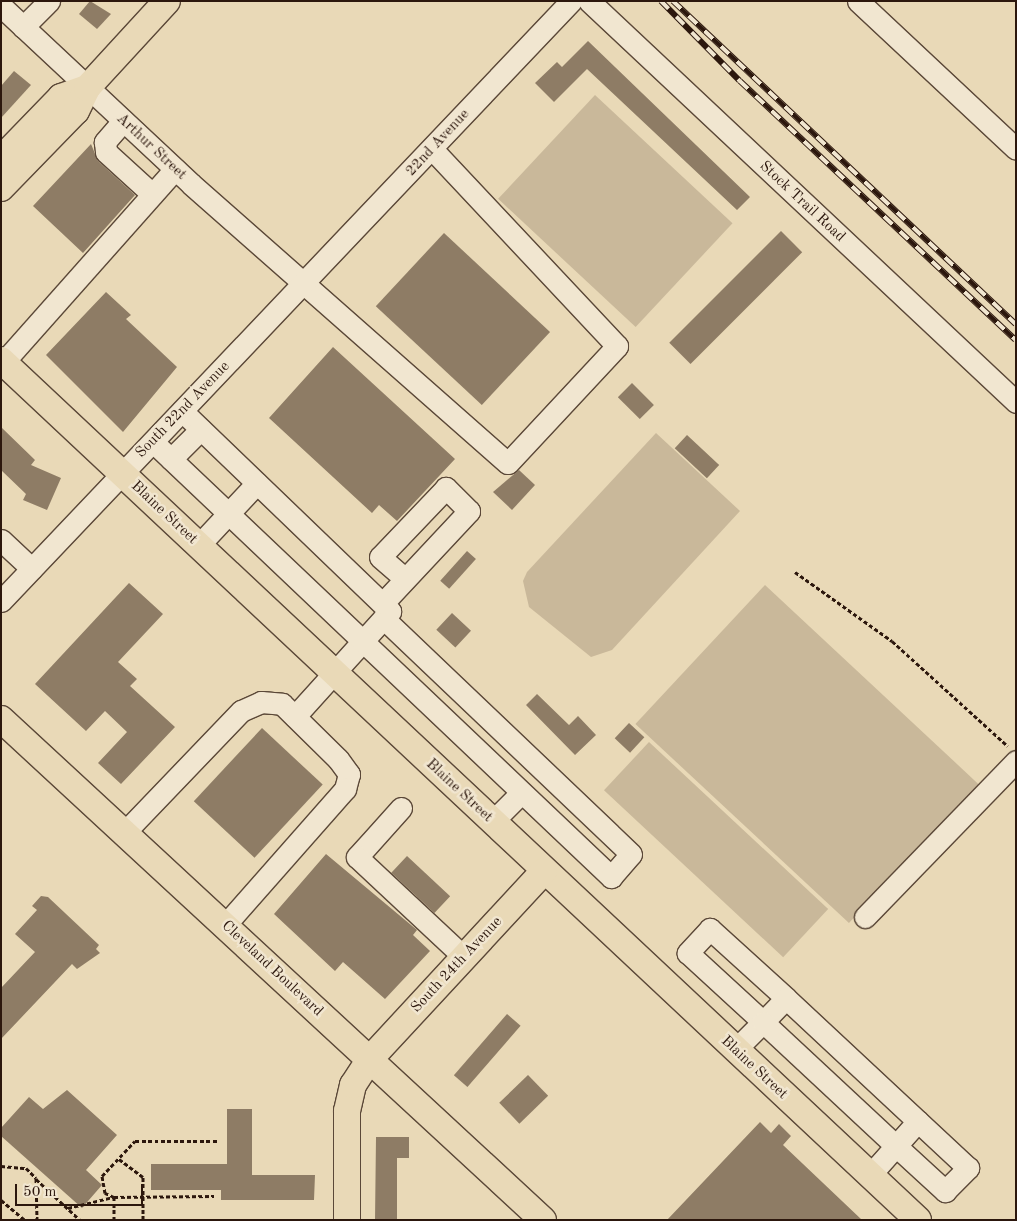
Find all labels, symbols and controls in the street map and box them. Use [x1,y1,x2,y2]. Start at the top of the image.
street label: 22nd Avenue [402,106,474,180]
street label: Arthur Street [112,110,190,184]
street label: Stock Trail Road [755,158,849,246]
street label: South 22nd Avenue [132,358,234,462]
street label: Blaine Street [127,477,201,549]
street label: Blaine Street [422,755,496,827]
street label: South 24th Avenue [408,913,506,1017]
street label: Cleveland Boulevard [217,917,327,1021]
street label: Blaine Street [717,1032,791,1104]
scale bar [18,1174,145,1206]
text: 50 m [23,1185,57,1200]

